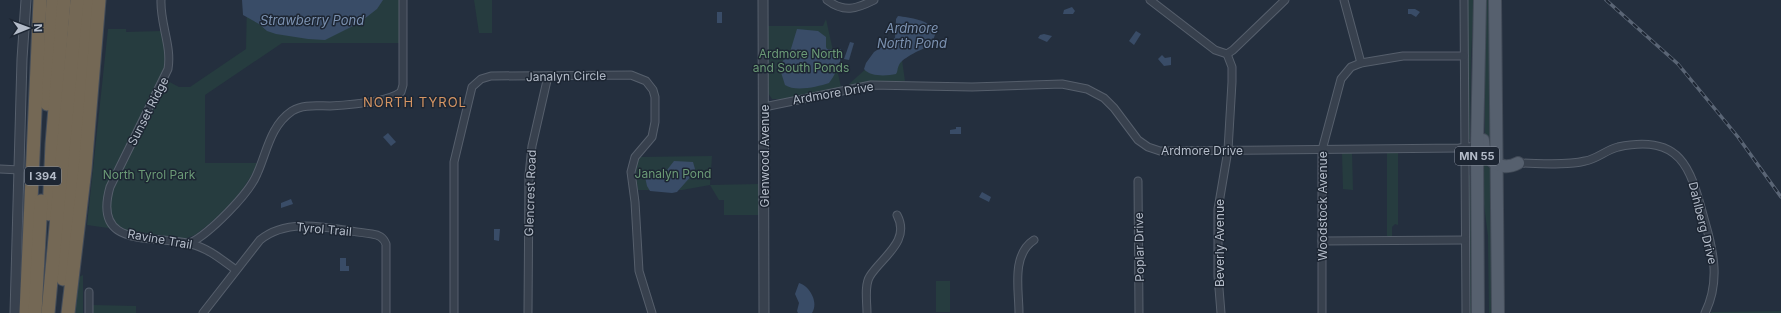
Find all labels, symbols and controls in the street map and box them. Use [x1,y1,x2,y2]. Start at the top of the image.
north arrow [8,8,48,48]
water label: Strawberry Pond [260,12,364,28]
water label: Ardmore North Pond [877,20,947,51]
text: N [31,24,45,32]
park label: Ardmore North and South Ponds [753,46,849,75]
street label: Janalyn Circle [526,68,606,84]
street label: Sunset Ridge [124,74,172,148]
street label: Ardmore Drive [791,78,875,108]
district label: NORTH TYROL [363,94,467,110]
street label: Glenwood Avenue [757,105,772,207]
street label: Ardmore Drive [1161,143,1243,158]
road number: MN 55 [1455,147,1499,165]
street label: Glencrest Road [521,149,539,237]
street label: Woodstock Avenue [1315,151,1330,261]
park label: Janalyn Pond [635,166,711,181]
road number: I 394 [25,167,61,185]
park label: North Tyrol Park [103,167,196,182]
street label: Dahlberg Drive [1685,180,1721,266]
street label: Beverly Avenue [1212,199,1227,287]
street label: Poplar Drive [1131,212,1147,282]
street label: Tyrol Trail [296,219,352,239]
street label: Ravine Trail [126,226,194,252]

